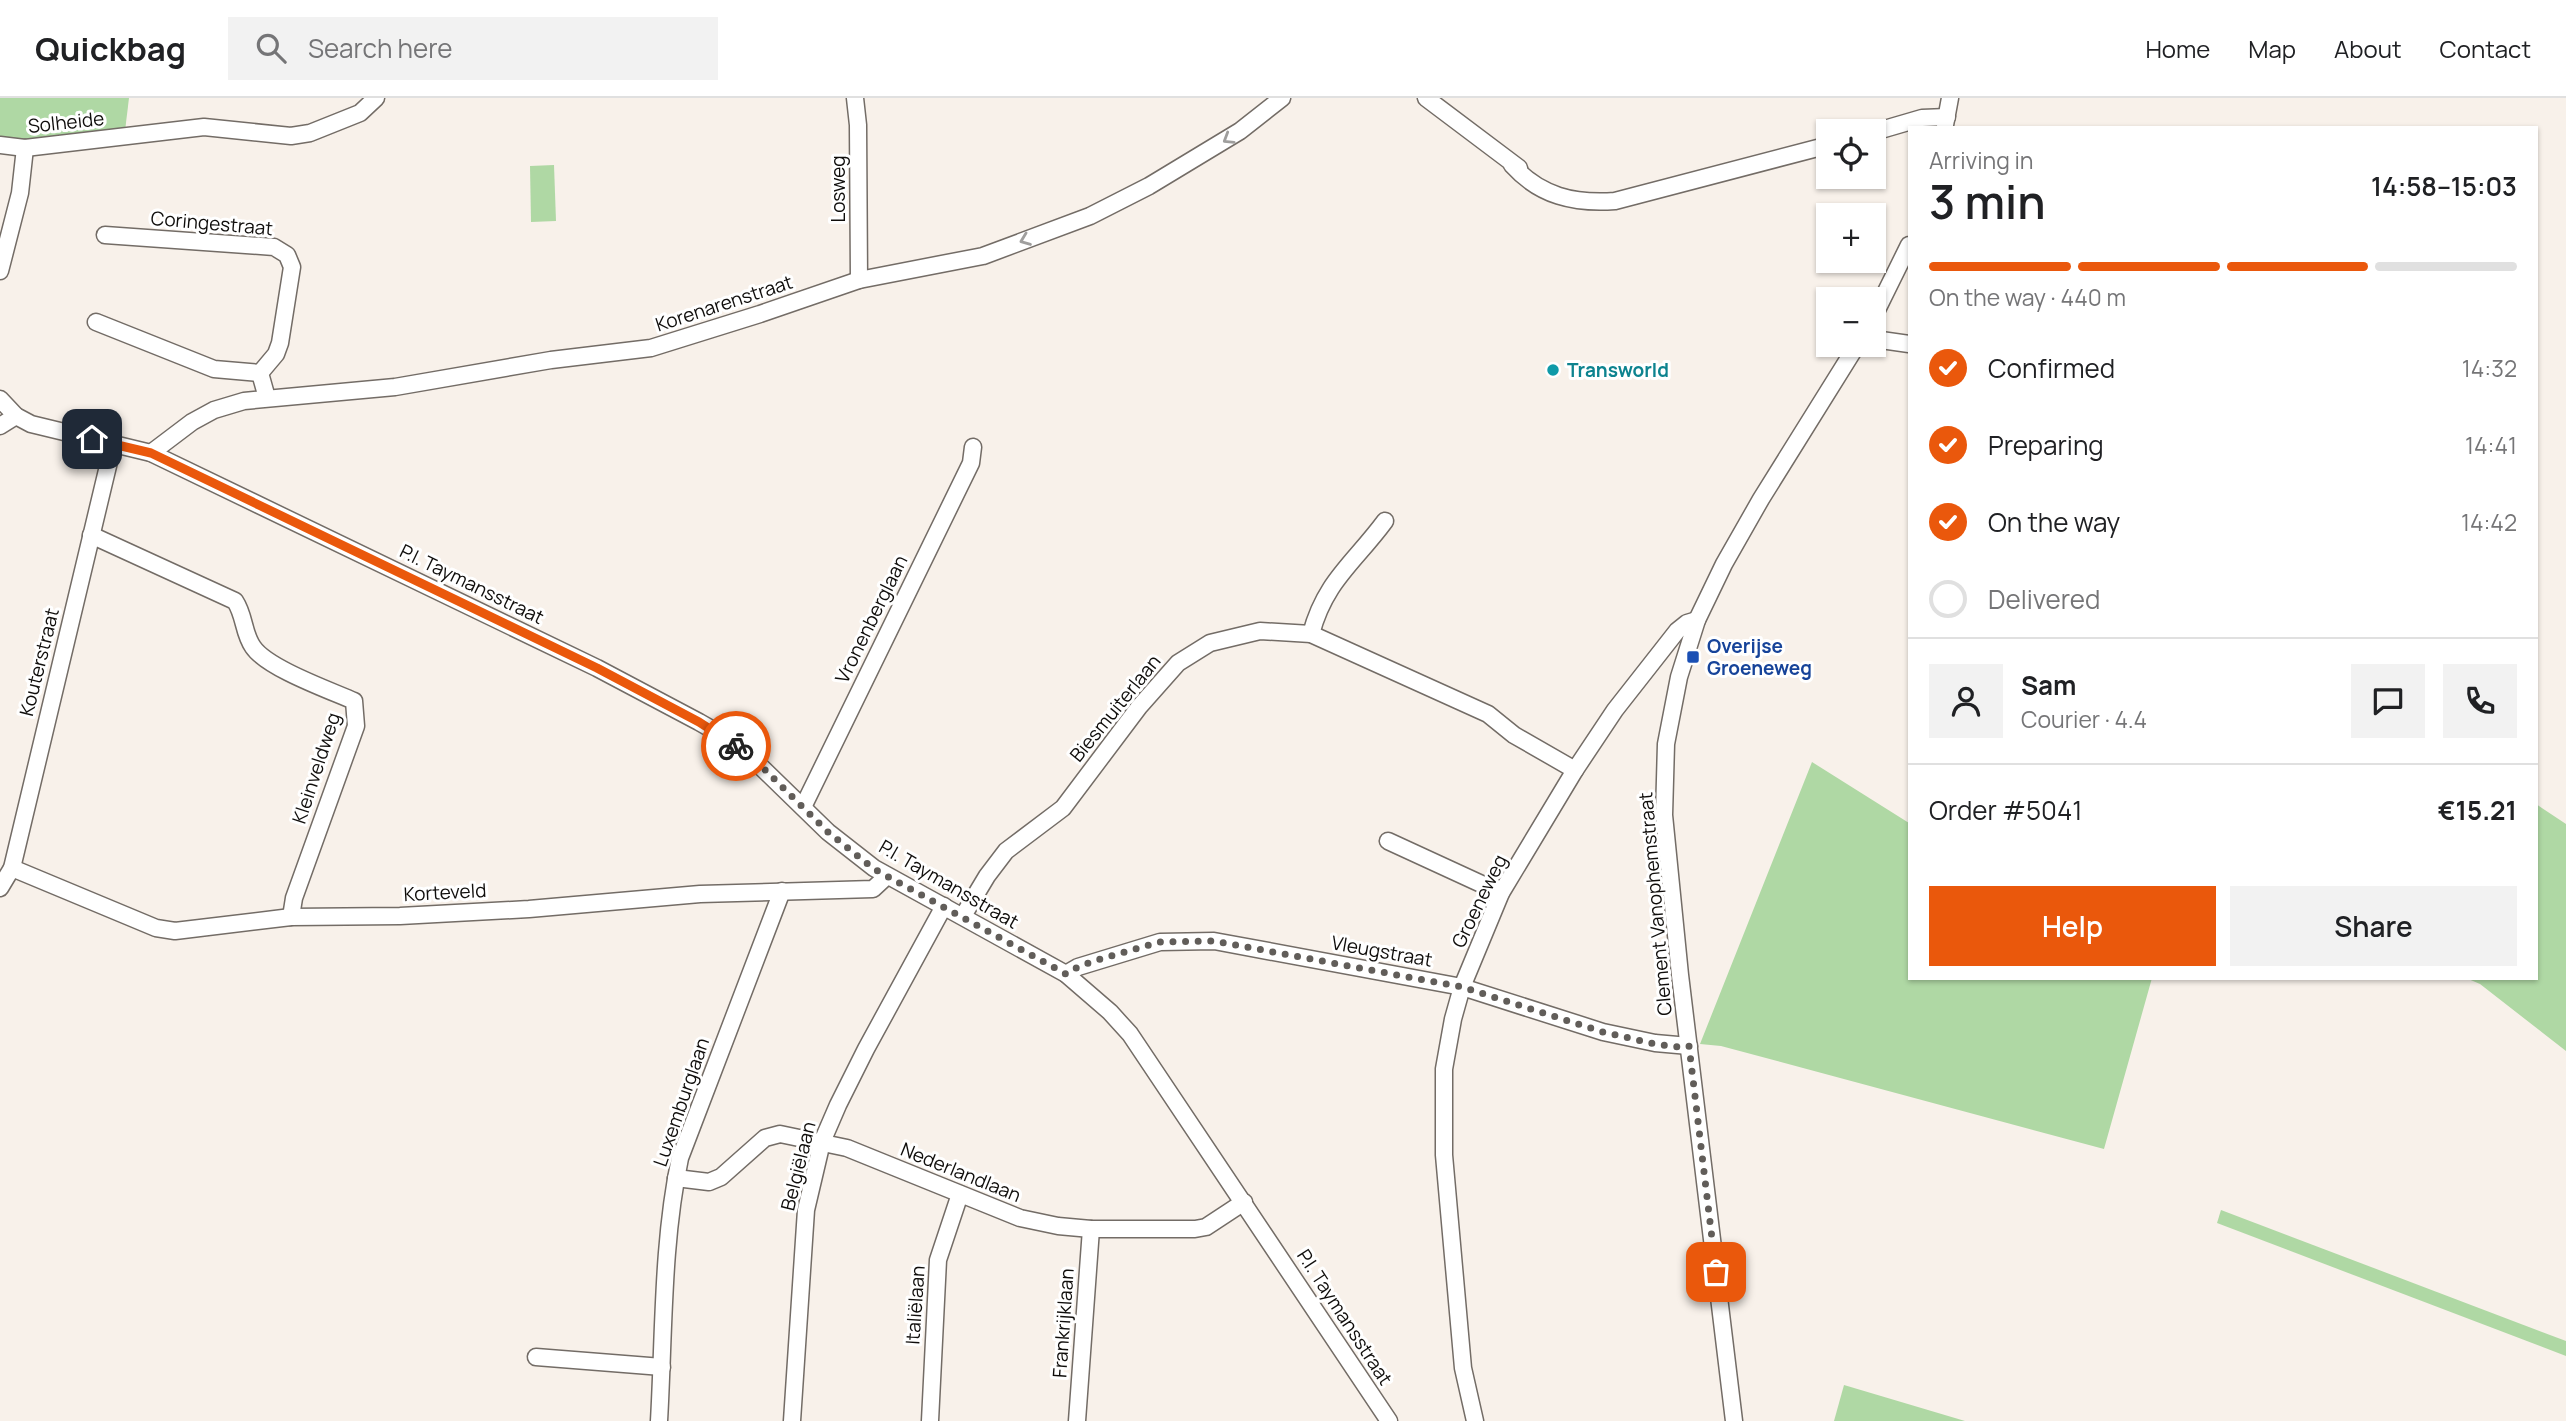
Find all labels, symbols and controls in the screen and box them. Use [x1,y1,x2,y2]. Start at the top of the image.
search box [228,17,718,80]
text: Quickbag [35,26,186,71]
icon: search [252,29,290,67]
text: Search here [308,30,453,66]
text: Home [2145,32,2210,65]
text: Map [2248,32,2296,65]
text: About [2334,32,2402,65]
text: Contact [2440,32,2531,65]
street label: Solheide [27,105,105,139]
map controls [1816,119,1886,357]
button: locate [1816,119,1886,189]
one-way arrow [1222,130,1235,143]
text: Arriving in [1929,144,2034,176]
street label: Losweg [825,156,851,223]
text: 14:58–15:03 [2371,168,2517,204]
text: 3 min [1929,170,2046,233]
button: + [1816,203,1886,273]
street label: Coringestraat [150,205,274,241]
one-way arrow [1019,232,1031,246]
street label: Korenarenstraat [652,269,796,337]
text: On the way · 440 m [1929,281,2126,313]
button: − [1816,287,1886,357]
icon: check [1929,349,1967,387]
text: Confirmed [1988,350,2115,386]
text: 14:32 [2462,352,2517,384]
place label: Transworld [1567,357,1669,383]
marker: Transworld [1545,362,1561,378]
pin [62,409,122,469]
icon: home [73,420,111,458]
icon: check [1929,426,1967,464]
text: Preparing [1988,427,2104,463]
text: 14:41 [2465,429,2517,461]
icon: check [1929,503,1967,541]
text: On the way [1988,504,2120,540]
text: 14:42 [2461,506,2517,538]
street label: P.I. Taymansstraat [396,538,548,630]
street label: Vronenberglaan [829,551,913,687]
text: Delivered [1988,581,2100,617]
street label: Kouterstraat [13,605,65,719]
place label: Overijse Groeneweg [1707,633,1812,681]
street label: Biesmuiterlaan [1064,649,1166,767]
marker: Overijse Groeneweg [1685,649,1701,665]
button: person [1929,664,2003,738]
button: chat [2351,664,2425,738]
button: phone [2443,664,2517,738]
text: Sam [2021,667,2076,703]
text: Courier · 4.4 [2021,703,2147,735]
street label: Kleinveldweg [286,709,346,827]
courier [701,711,771,781]
icon: bike [717,727,755,765]
street label: Clement Vanophemstraat [1632,791,1678,1017]
text: Order #5041 [1929,792,2082,828]
text: €15.21 [2438,792,2517,828]
street label: P.I. Taymansstraat [875,833,1023,935]
street label: Groeneweg [1445,850,1513,952]
street label: Korteveld [403,877,487,907]
button: Help [1929,886,2216,966]
button: Share [2230,886,2517,966]
street label: Vleugstraat [1330,929,1434,973]
street label: Luxemburglaan [647,1034,715,1170]
street label: Belgiëlaan [774,1119,822,1213]
street label: Nederlandlaan [897,1136,1025,1208]
pin [1686,1242,1746,1302]
street label: P.I. Taymansstraat [1291,1244,1399,1390]
icon: bag [1697,1253,1735,1291]
street label: Italiëlaan [899,1264,931,1346]
street label: Frankrijklaan [1046,1267,1080,1379]

